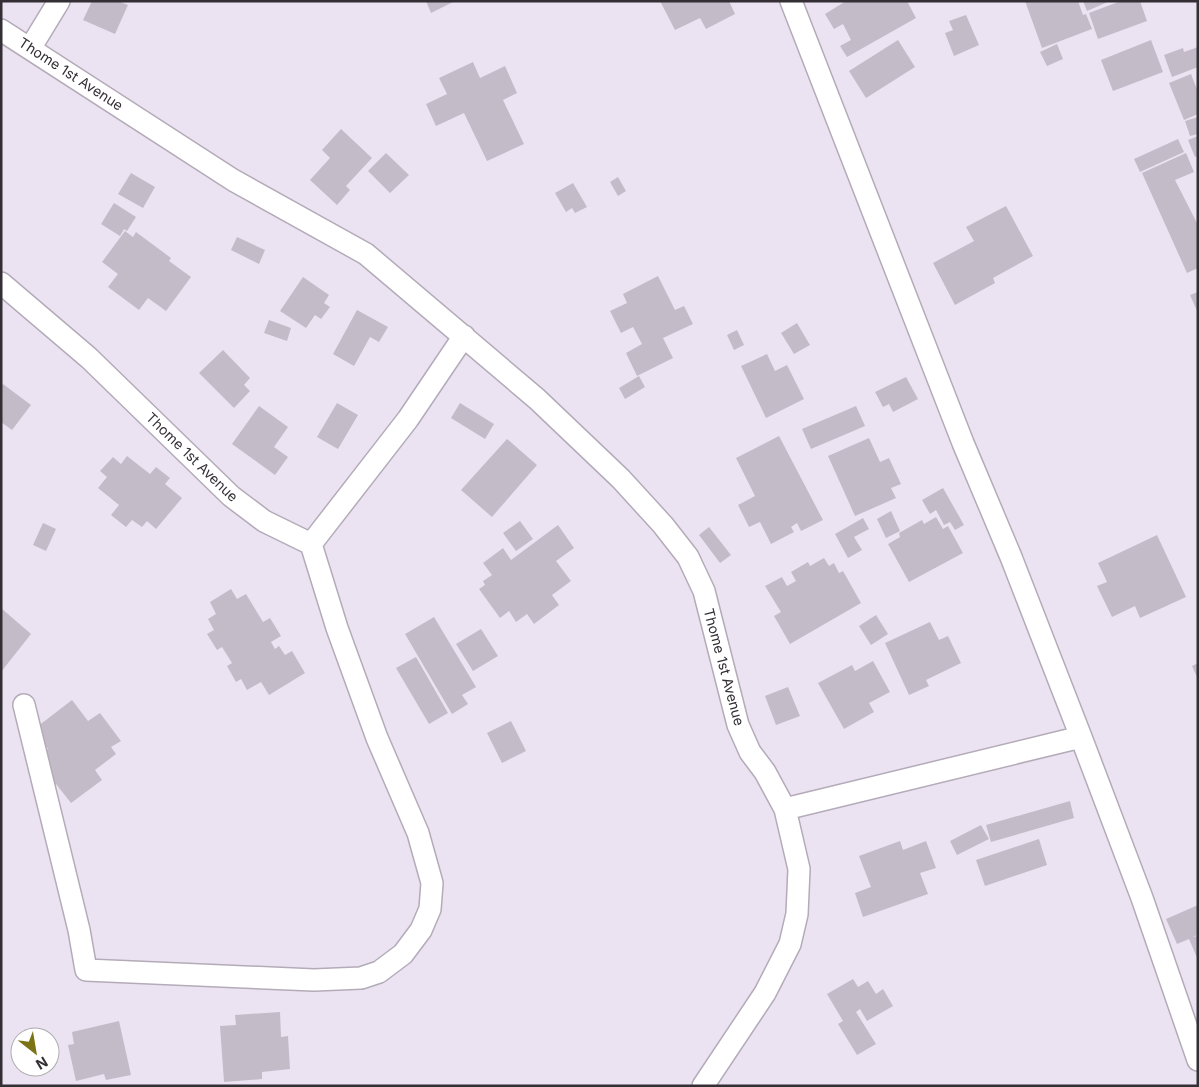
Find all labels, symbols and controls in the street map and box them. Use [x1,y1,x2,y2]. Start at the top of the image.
street label: Thome 1st Avenue [16,34,127,114]
street label: Thome 1st Avenue [143,409,242,505]
street label: Thome 1st Avenue [701,606,748,727]
north arrow [10,1027,60,1077]
text: N [33,1054,51,1074]

